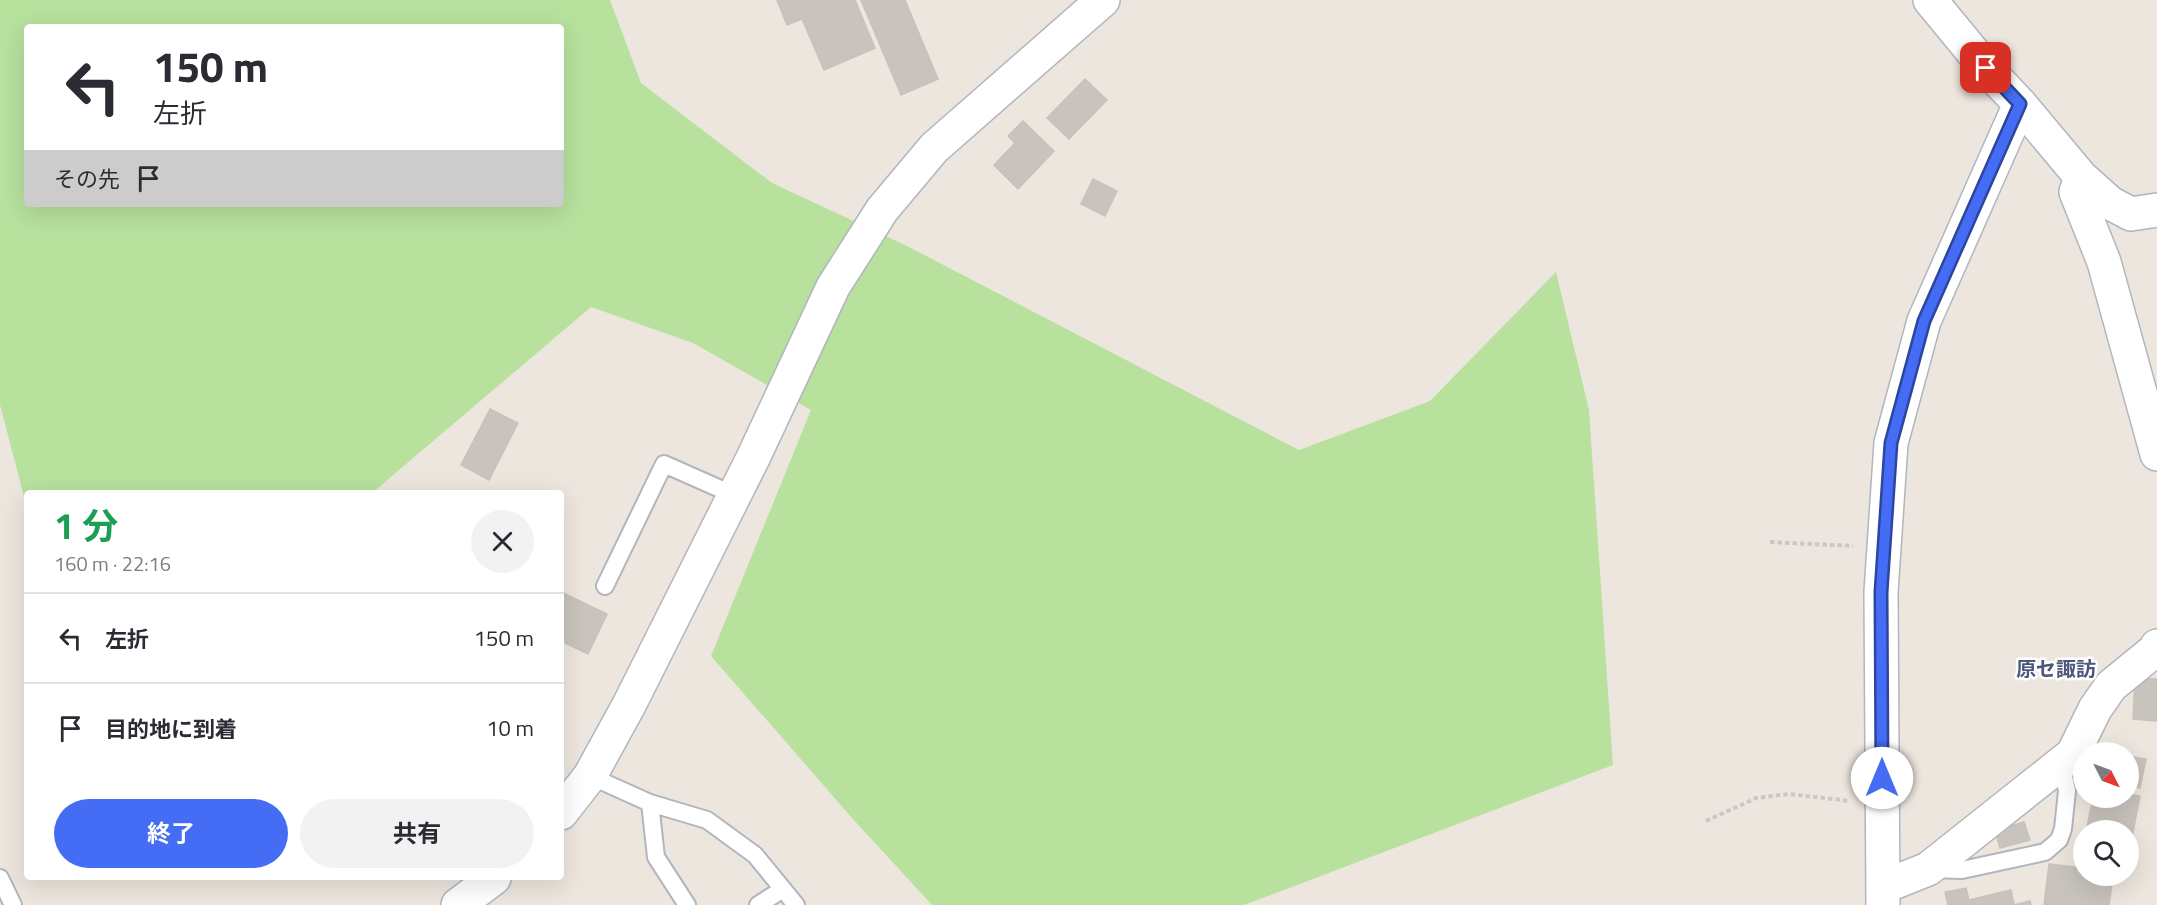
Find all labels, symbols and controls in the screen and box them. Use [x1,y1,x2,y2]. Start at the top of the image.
text: 150 m [153,34,268,98]
pin [1960,42,2011,93]
icon: left [54,48,132,126]
icon: arrive [1969,51,2002,84]
text: 左折 [153,92,207,133]
text: その先 [54,162,120,196]
icon: arrive [132,162,165,195]
text: 1 分 [54,498,118,553]
button: close [471,510,534,573]
text: 160 m · 22:16 [54,548,171,579]
text: 150 m [474,621,534,655]
icon: left [54,622,87,655]
text: 左折 [105,622,149,656]
district label: 原セ諏訪 [2016,653,2096,684]
text: 10 m [486,711,534,745]
icon: arrive [54,712,87,745]
text: 目的地に到着 [105,712,237,746]
north arrow [2073,742,2139,808]
map controls [2073,742,2139,886]
position arrow [1850,746,1914,810]
button: 終了 [54,799,288,868]
button: 共有 [300,799,534,868]
button: search [2073,820,2139,886]

